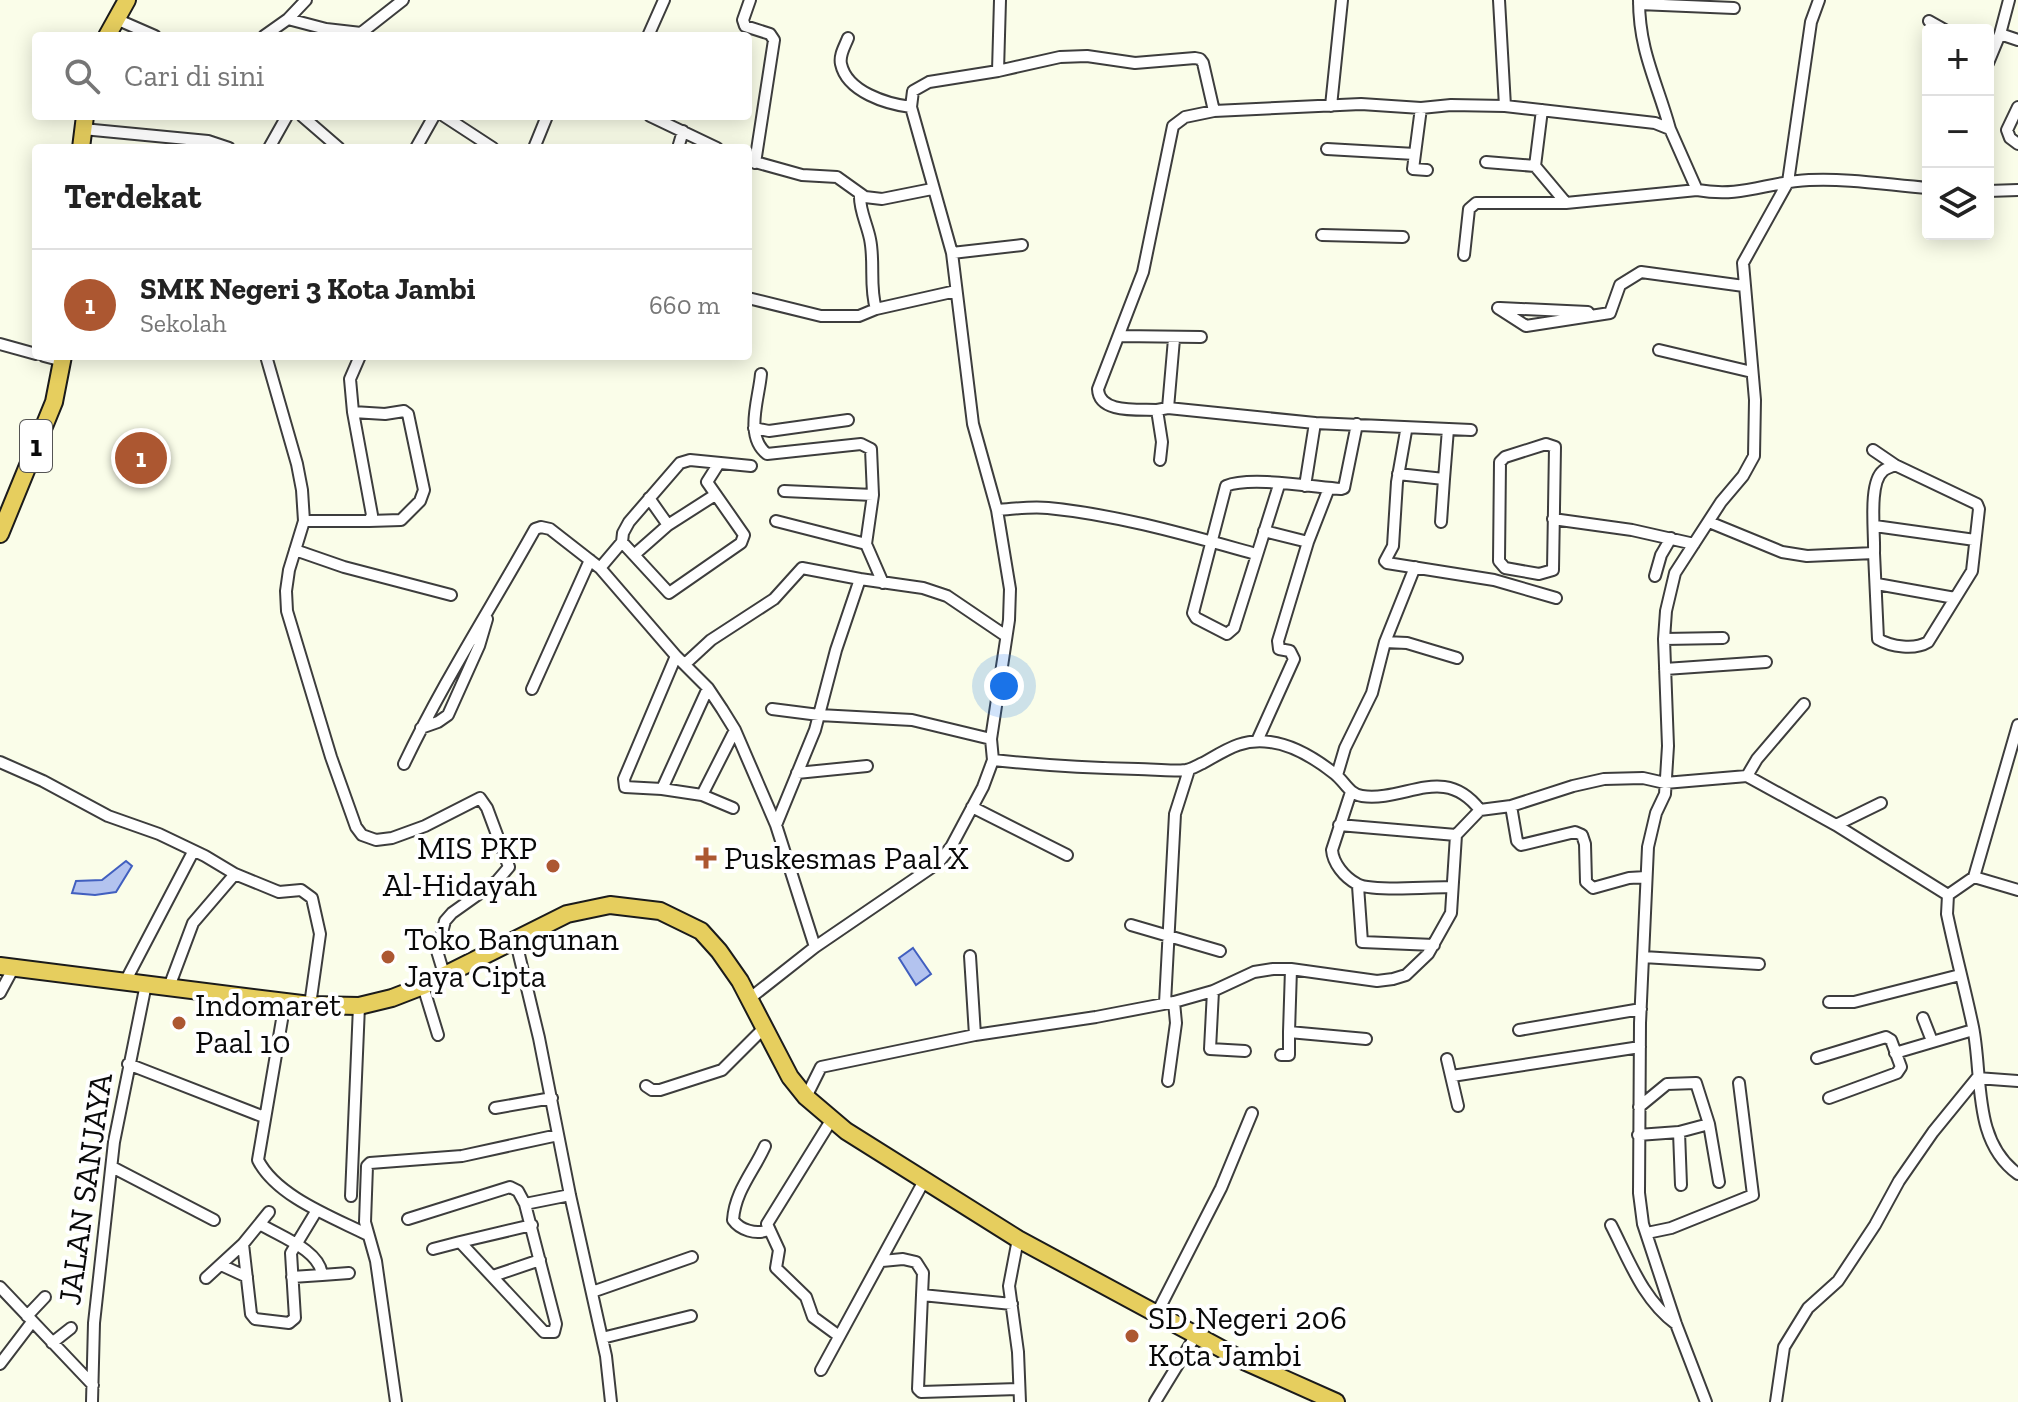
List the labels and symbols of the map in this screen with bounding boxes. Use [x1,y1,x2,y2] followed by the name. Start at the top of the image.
[20,420,52,472] road number: 1
[115,428,167,488] pin: 1
[984,666,1024,706] your location
[383,829,537,904] place label: MIS PKP Al-Hidayah
[724,839,969,877] place label: Puskesmas Paal X
[695,847,717,869] marker: Puskesmas Paal X
[544,857,562,875] marker: MIS PKP Al-Hidayah
[404,920,619,995] place label: Toko Bangunan Jaya Cipta
[379,948,397,966] marker: Toko Bangunan Jaya Cipta
[195,986,341,1061] place label: Indomaret Paal 10
[170,1014,188,1032] marker: Indomaret Paal 10
[50,1070,120,1307] street label: JALAN SANJAYA
[1148,1299,1347,1374] place label: SD Negeri 206 Kota Jambi
[1123,1327,1141,1345] marker: SD Negeri 206 Kota Jambi

